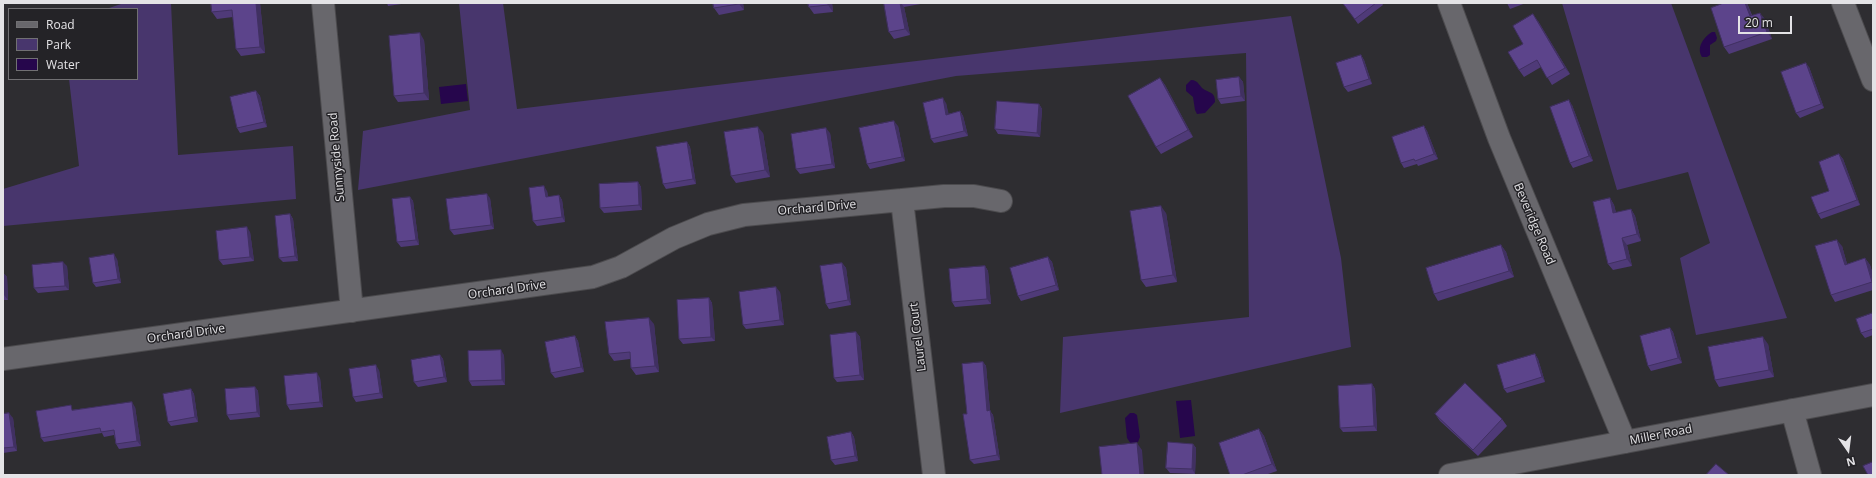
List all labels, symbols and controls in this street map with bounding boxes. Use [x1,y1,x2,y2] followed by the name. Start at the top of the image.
[8,8,138,80] legend
[1740,8,1794,34] scale bar
[1745,14,1773,31] text: 20 m
[46,16,75,33] text: Road
[46,36,71,53] text: Park
[46,56,80,73] text: Water
[326,112,348,202] street label: Sunnyside Road
[1510,181,1558,267] street label: Beveridge Road
[777,197,857,219] street label: Orchard Drive
[467,277,547,303] street label: Orchard Drive
[907,302,929,372] street label: Laurel Court
[146,321,226,347] street label: Orchard Drive
[1629,422,1693,448] street label: Miller Road
[1828,430,1868,470] north arrow
[1845,454,1857,470] text: N

